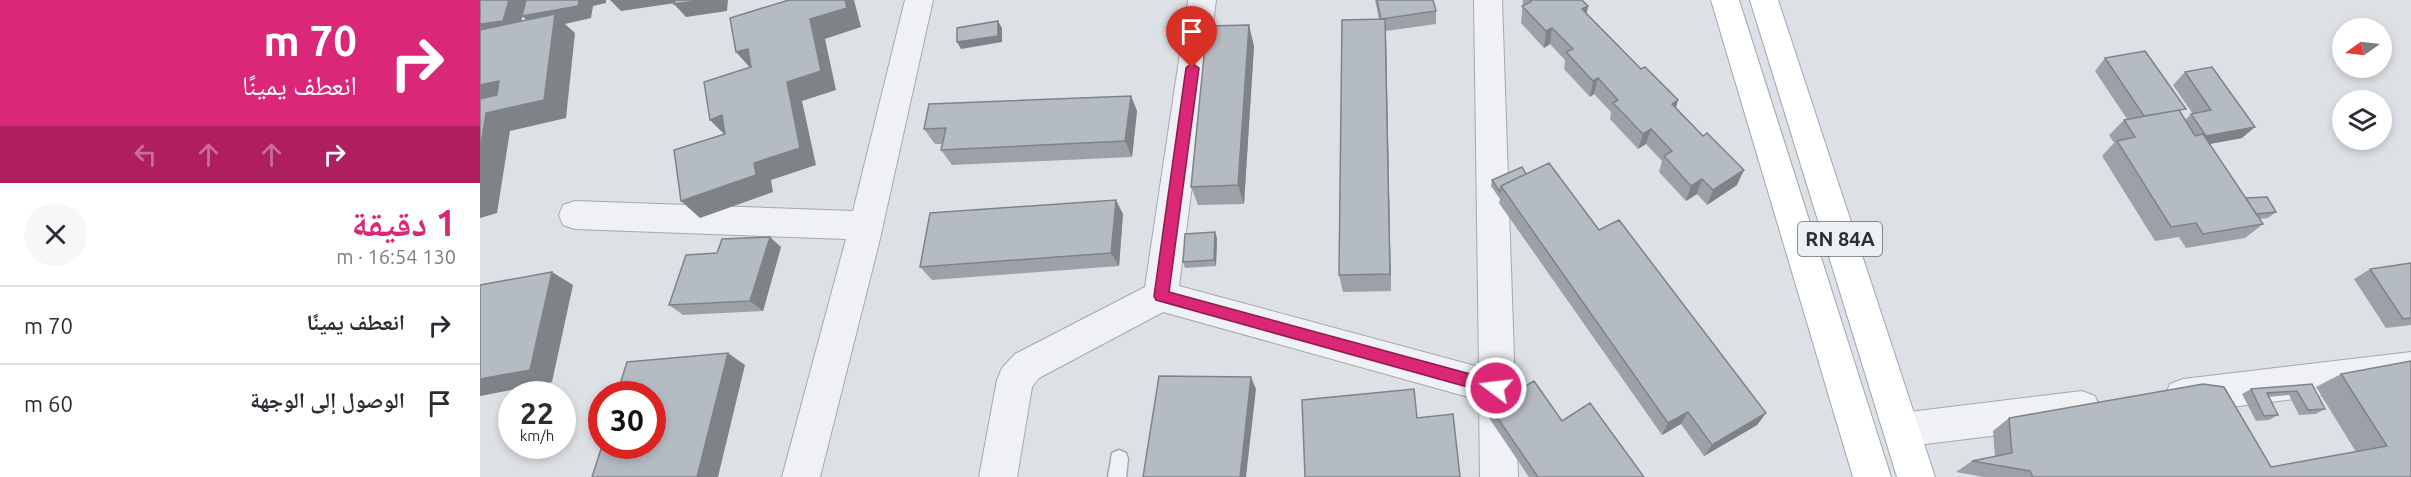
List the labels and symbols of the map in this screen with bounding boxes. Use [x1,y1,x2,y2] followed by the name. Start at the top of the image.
[1166,6,1217,68] pin
[2332,18,2392,78] north arrow
[1798,222,1882,256] road number: RN 84A
[1464,356,1528,420] position arrow
[588,381,666,459] speed limit sign: 30

